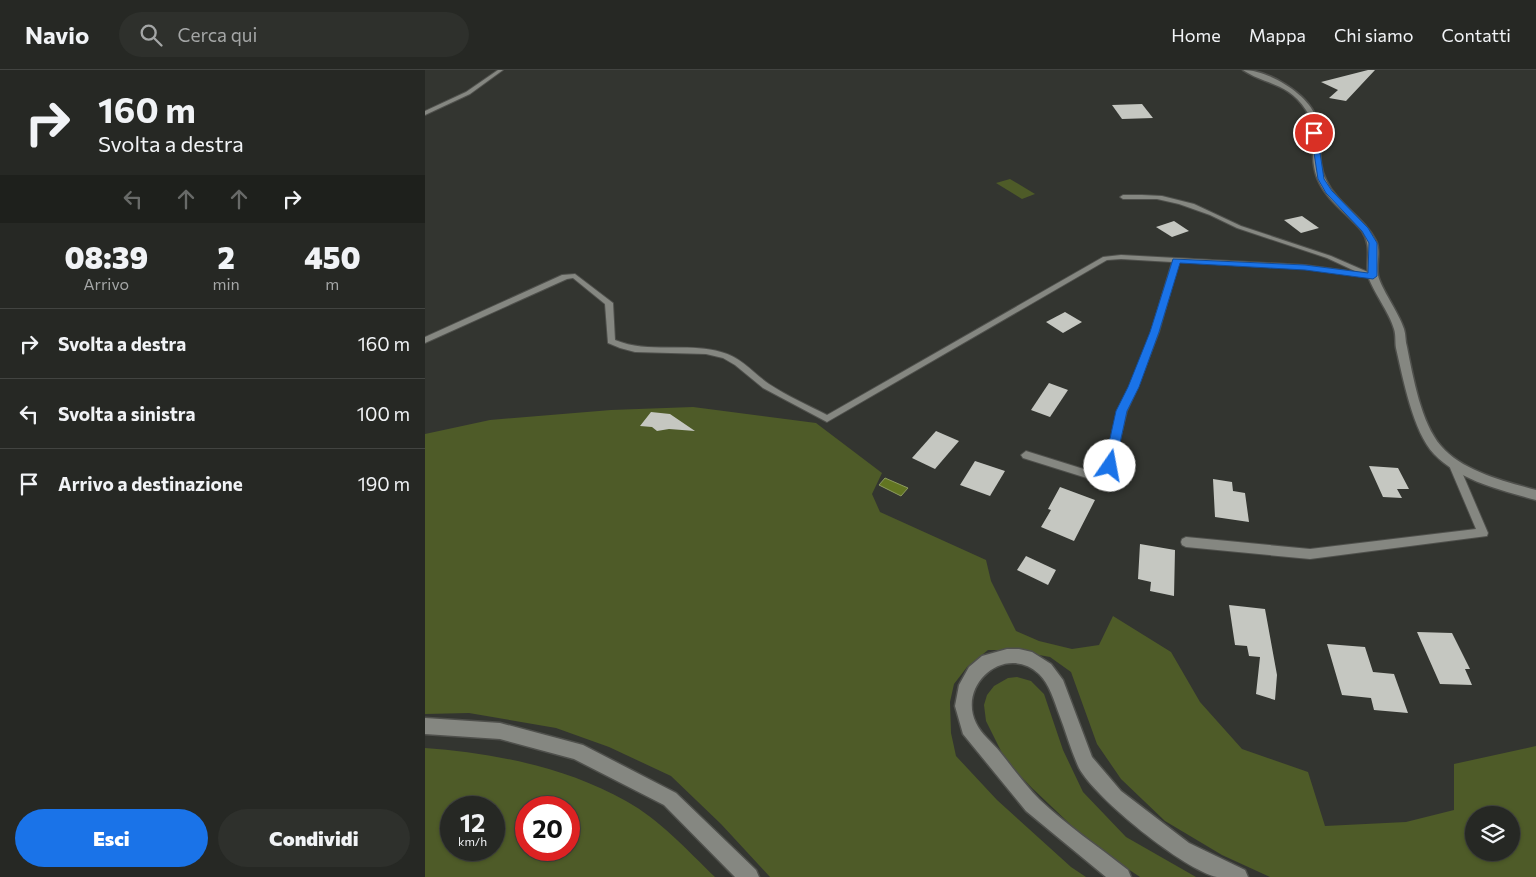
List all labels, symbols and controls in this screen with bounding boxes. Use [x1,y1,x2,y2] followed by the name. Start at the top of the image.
[119,12,469,57] search box
[25,20,89,49] text: Navio
[137,21,165,49] icon: search
[177,23,257,46] text: Cerca qui
[1171,24,1221,46] text: Home
[1249,24,1306,46] text: Mappa
[1334,24,1413,46] text: Chi siamo
[1441,24,1511,46] text: Contatti
[98,87,196,130] text: 160 m
[15,90,80,155] icon: right
[1293,112,1335,154] pin
[1300,119,1328,147] icon: arrive
[98,130,244,157] text: Svolta a destra
[119,185,147,213] icon: left
[172,185,200,213] icon: ahead
[225,185,253,213] icon: ahead
[278,185,306,213] icon: right
[64,238,148,275] text: 08:39
[217,238,235,275] text: 2
[304,238,361,275] text: 450
[84,274,129,293] text: Arrivo
[212,274,240,293] text: min
[325,274,339,293] text: m
[15,330,43,358] icon: right
[58,332,186,355] text: Svolta a destra
[358,332,410,355] text: 160 m
[15,400,43,428] icon: left
[58,402,196,425] text: Svolta a sinistra
[357,402,410,425] text: 100 m
[1083,439,1135,491] position arrow
[15,470,43,498] icon: arrive
[58,472,243,495] text: Arrivo a destinazione
[358,472,410,495] text: 190 m
[515,796,580,861] speed limit sign: 20
[1465,806,1520,861] map controls
[1465,806,1520,861] button: layers
[460,807,485,837] text: 12
[15,809,208,867] button: Esci
[218,809,410,867] button: Condividi
[458,834,487,848] text: km/h

